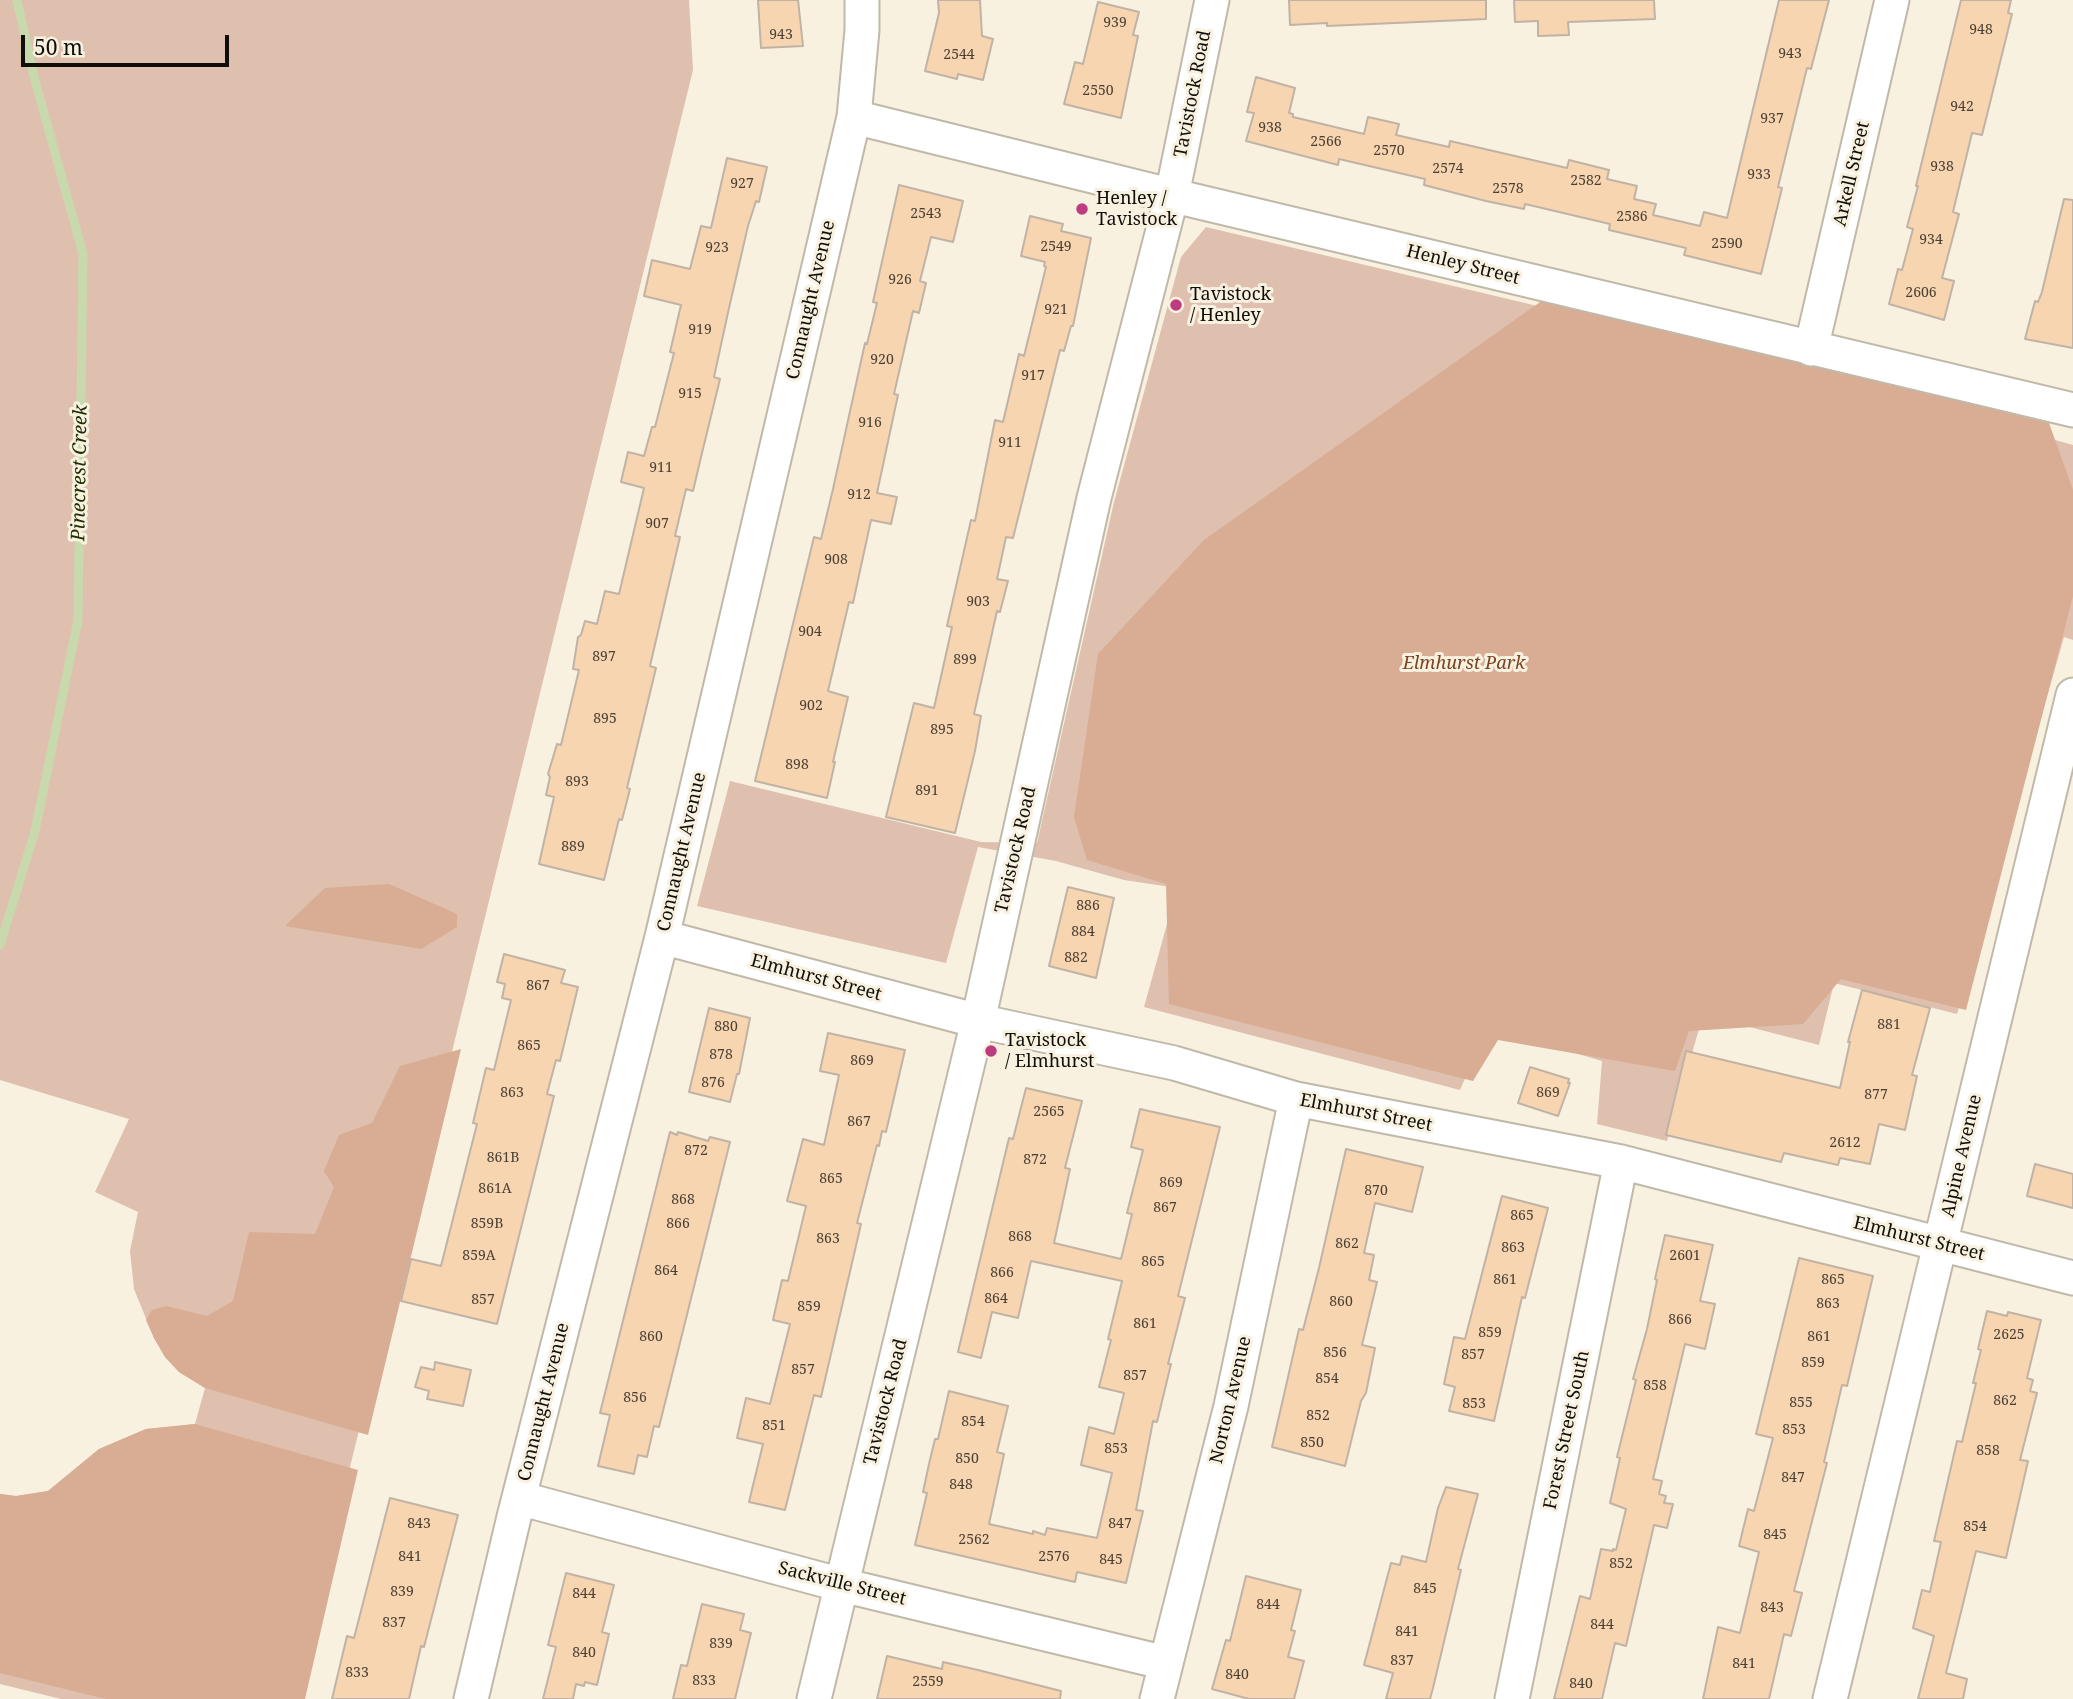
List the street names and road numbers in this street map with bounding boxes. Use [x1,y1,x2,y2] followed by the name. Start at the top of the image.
[1170,29,1216,159] street label: Tavistock Road
[1829,119,1875,229] street label: Arkell Street
[782,218,840,382] street label: Connaught Avenue
[1404,241,1522,289] street label: Henley Street
[653,770,711,934] street label: Connaught Avenue
[991,785,1041,915] street label: Tavistock Road
[748,950,884,1006] street label: Elmhurst Street
[1298,1090,1434,1136] street label: Elmhurst Street
[1937,1093,1987,1219] street label: Alpine Avenue
[1851,1212,1987,1266] street label: Elmhurst Street
[514,1320,574,1484] street label: Connaught Avenue
[1206,1334,1256,1466] street label: Norton Avenue
[860,1337,912,1467] street label: Tavistock Road
[1540,1349,1594,1511] street label: Forest Street South
[776,1558,908,1610] street label: Sackville Street

